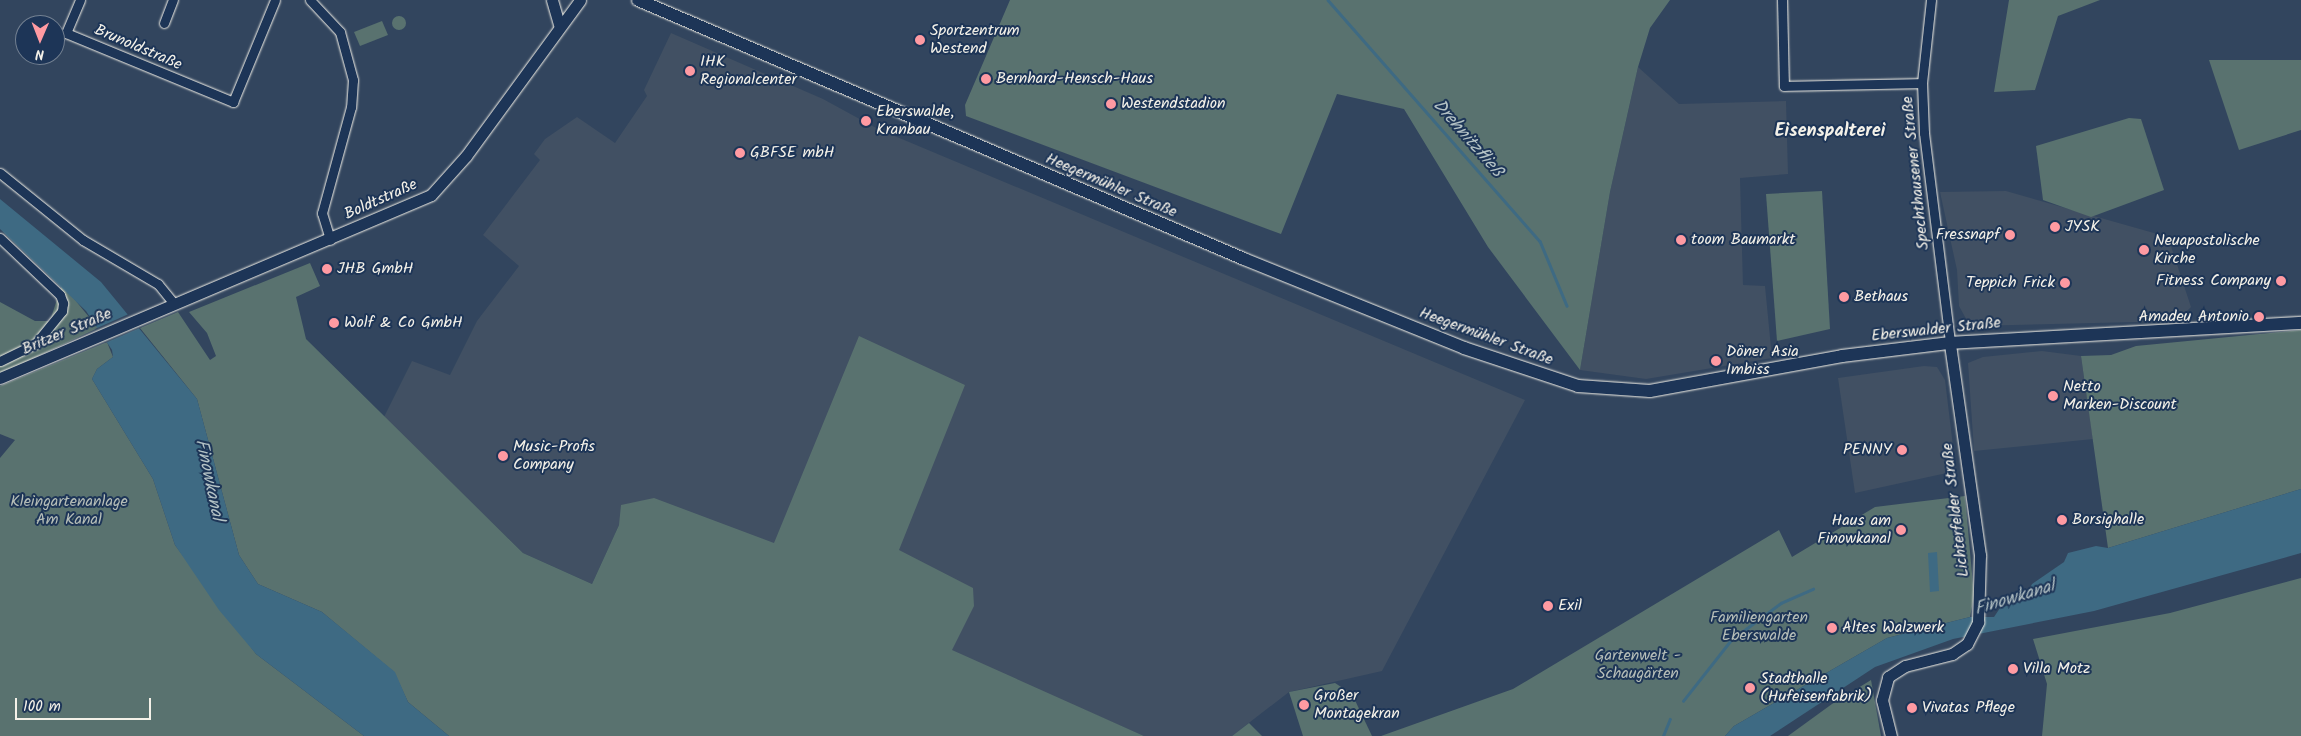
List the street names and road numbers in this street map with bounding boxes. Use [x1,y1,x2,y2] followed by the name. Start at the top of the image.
[91,21,185,75] street label: Brunoldstraße
[1898,95,1934,251] street label: Spechthausener Straße
[1042,150,1180,222] street label: Heegermühler Straße
[342,175,420,225] street label: Boldtstraße
[1416,304,1556,370] street label: Heegermühler Straße
[19,305,115,359] street label: Britzer Straße
[1870,314,2002,346] street label: Eberswalder Straße
[1938,442,1974,578] street label: Lichterfelder Straße

